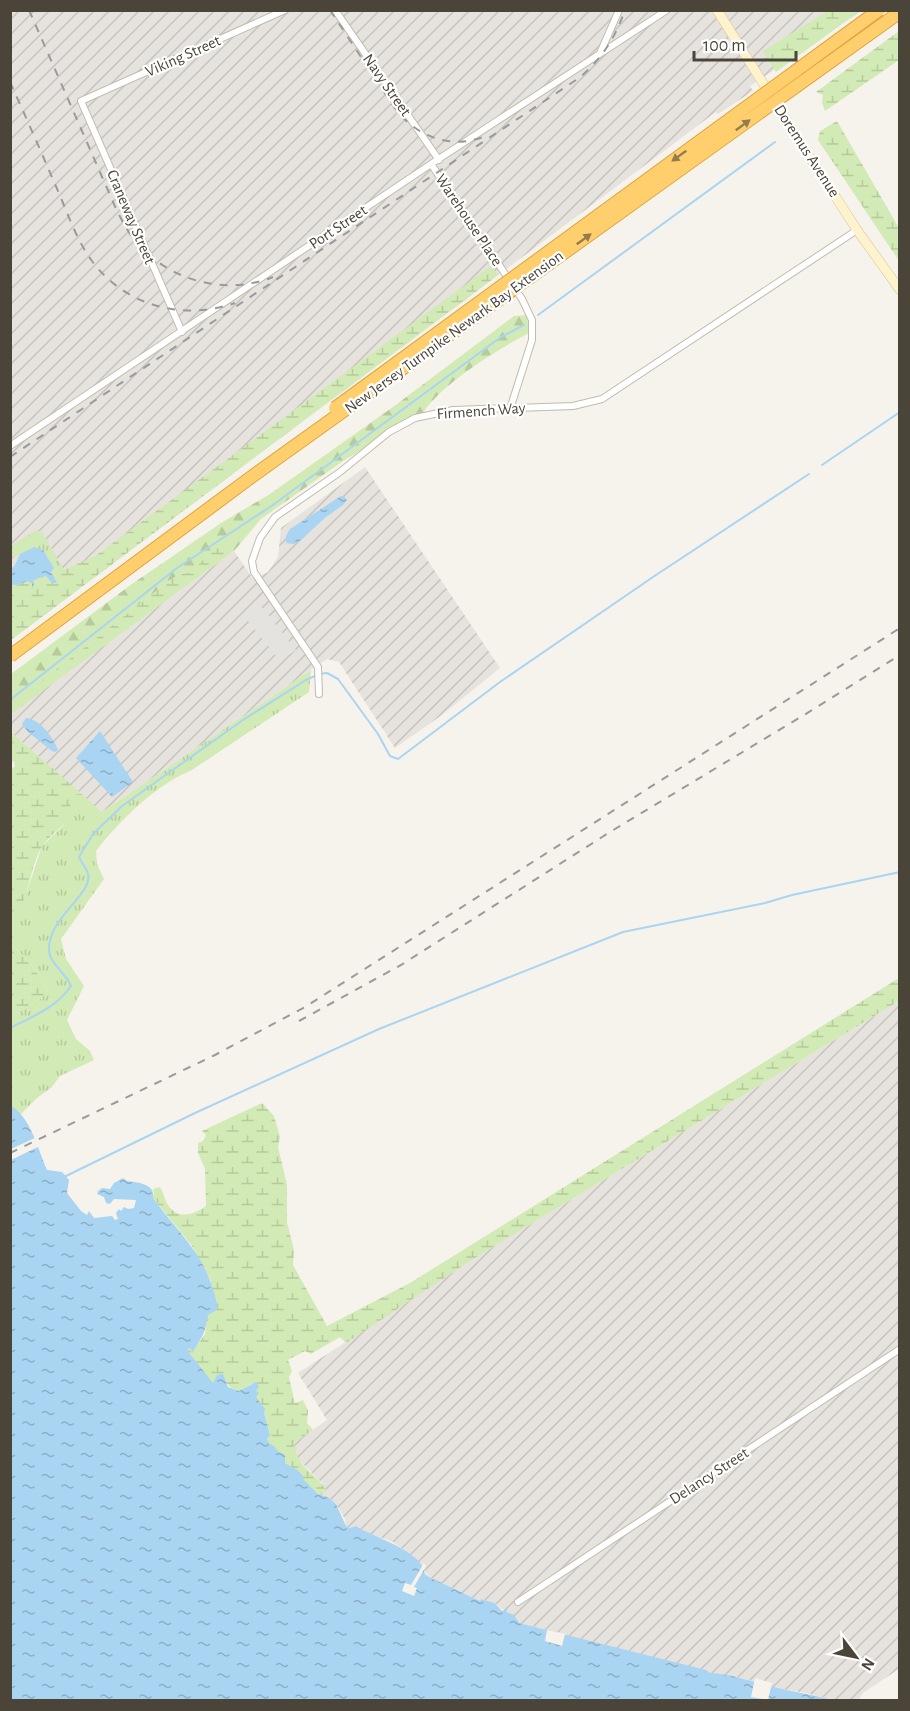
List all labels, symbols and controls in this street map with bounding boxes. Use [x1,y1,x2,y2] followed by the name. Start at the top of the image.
[694,24,796,62] scale bar
[143,32,223,80] street label: Viking Street
[703,37,746,55] text: 100 m
[359,51,414,120] street label: Navy Street
[771,102,843,200] street label: Doremus Avenue
[734,119,750,131] one-way arrow
[672,150,688,162] one-way arrow
[103,168,158,267] street label: Craneway Street
[433,171,505,269] street label: Warehouse Place
[306,202,370,252] street label: Port Street
[576,233,592,245] one-way arrow
[342,247,567,417] street label: New Jersey Turnpike Newark Bay Extension
[436,400,526,423] street label: Firmench Way
[667,1445,752,1508] street label: Delancy Street
[826,1627,886,1687] north arrow
[858,1655,878,1673] text: N

